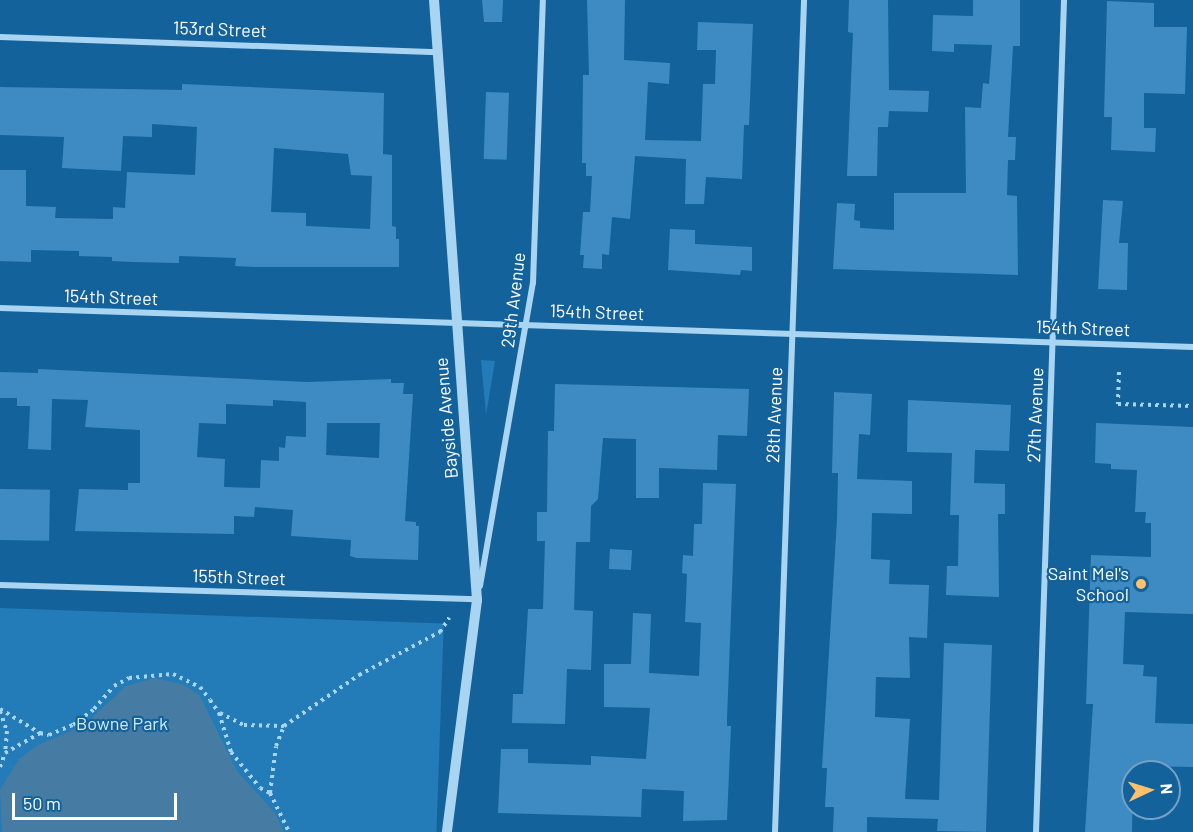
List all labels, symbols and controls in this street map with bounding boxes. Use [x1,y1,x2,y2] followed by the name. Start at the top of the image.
[173,17,267,41] street label: 153rd Street
[496,251,530,349] street label: 29th Avenue
[63,285,159,309] street label: 154th Street
[549,300,645,324] street label: 154th Street
[1035,316,1131,340] street label: 154th Street
[430,357,462,479] street label: Bayside Avenue
[762,367,786,463] street label: 28th Avenue
[1023,367,1047,463] street label: 27th Avenue
[1048,563,1129,606] place label: Saint Mel's School
[192,565,286,589] street label: 155th Street
[1134,577,1148,591] marker: Saint Mel's School
[76,712,168,734] park label: Bowne Park
[1121,760,1181,820] north arrow
[15,781,180,819] scale bar
[1158,783,1177,795] text: N
[23,792,61,814] text: 50 m

